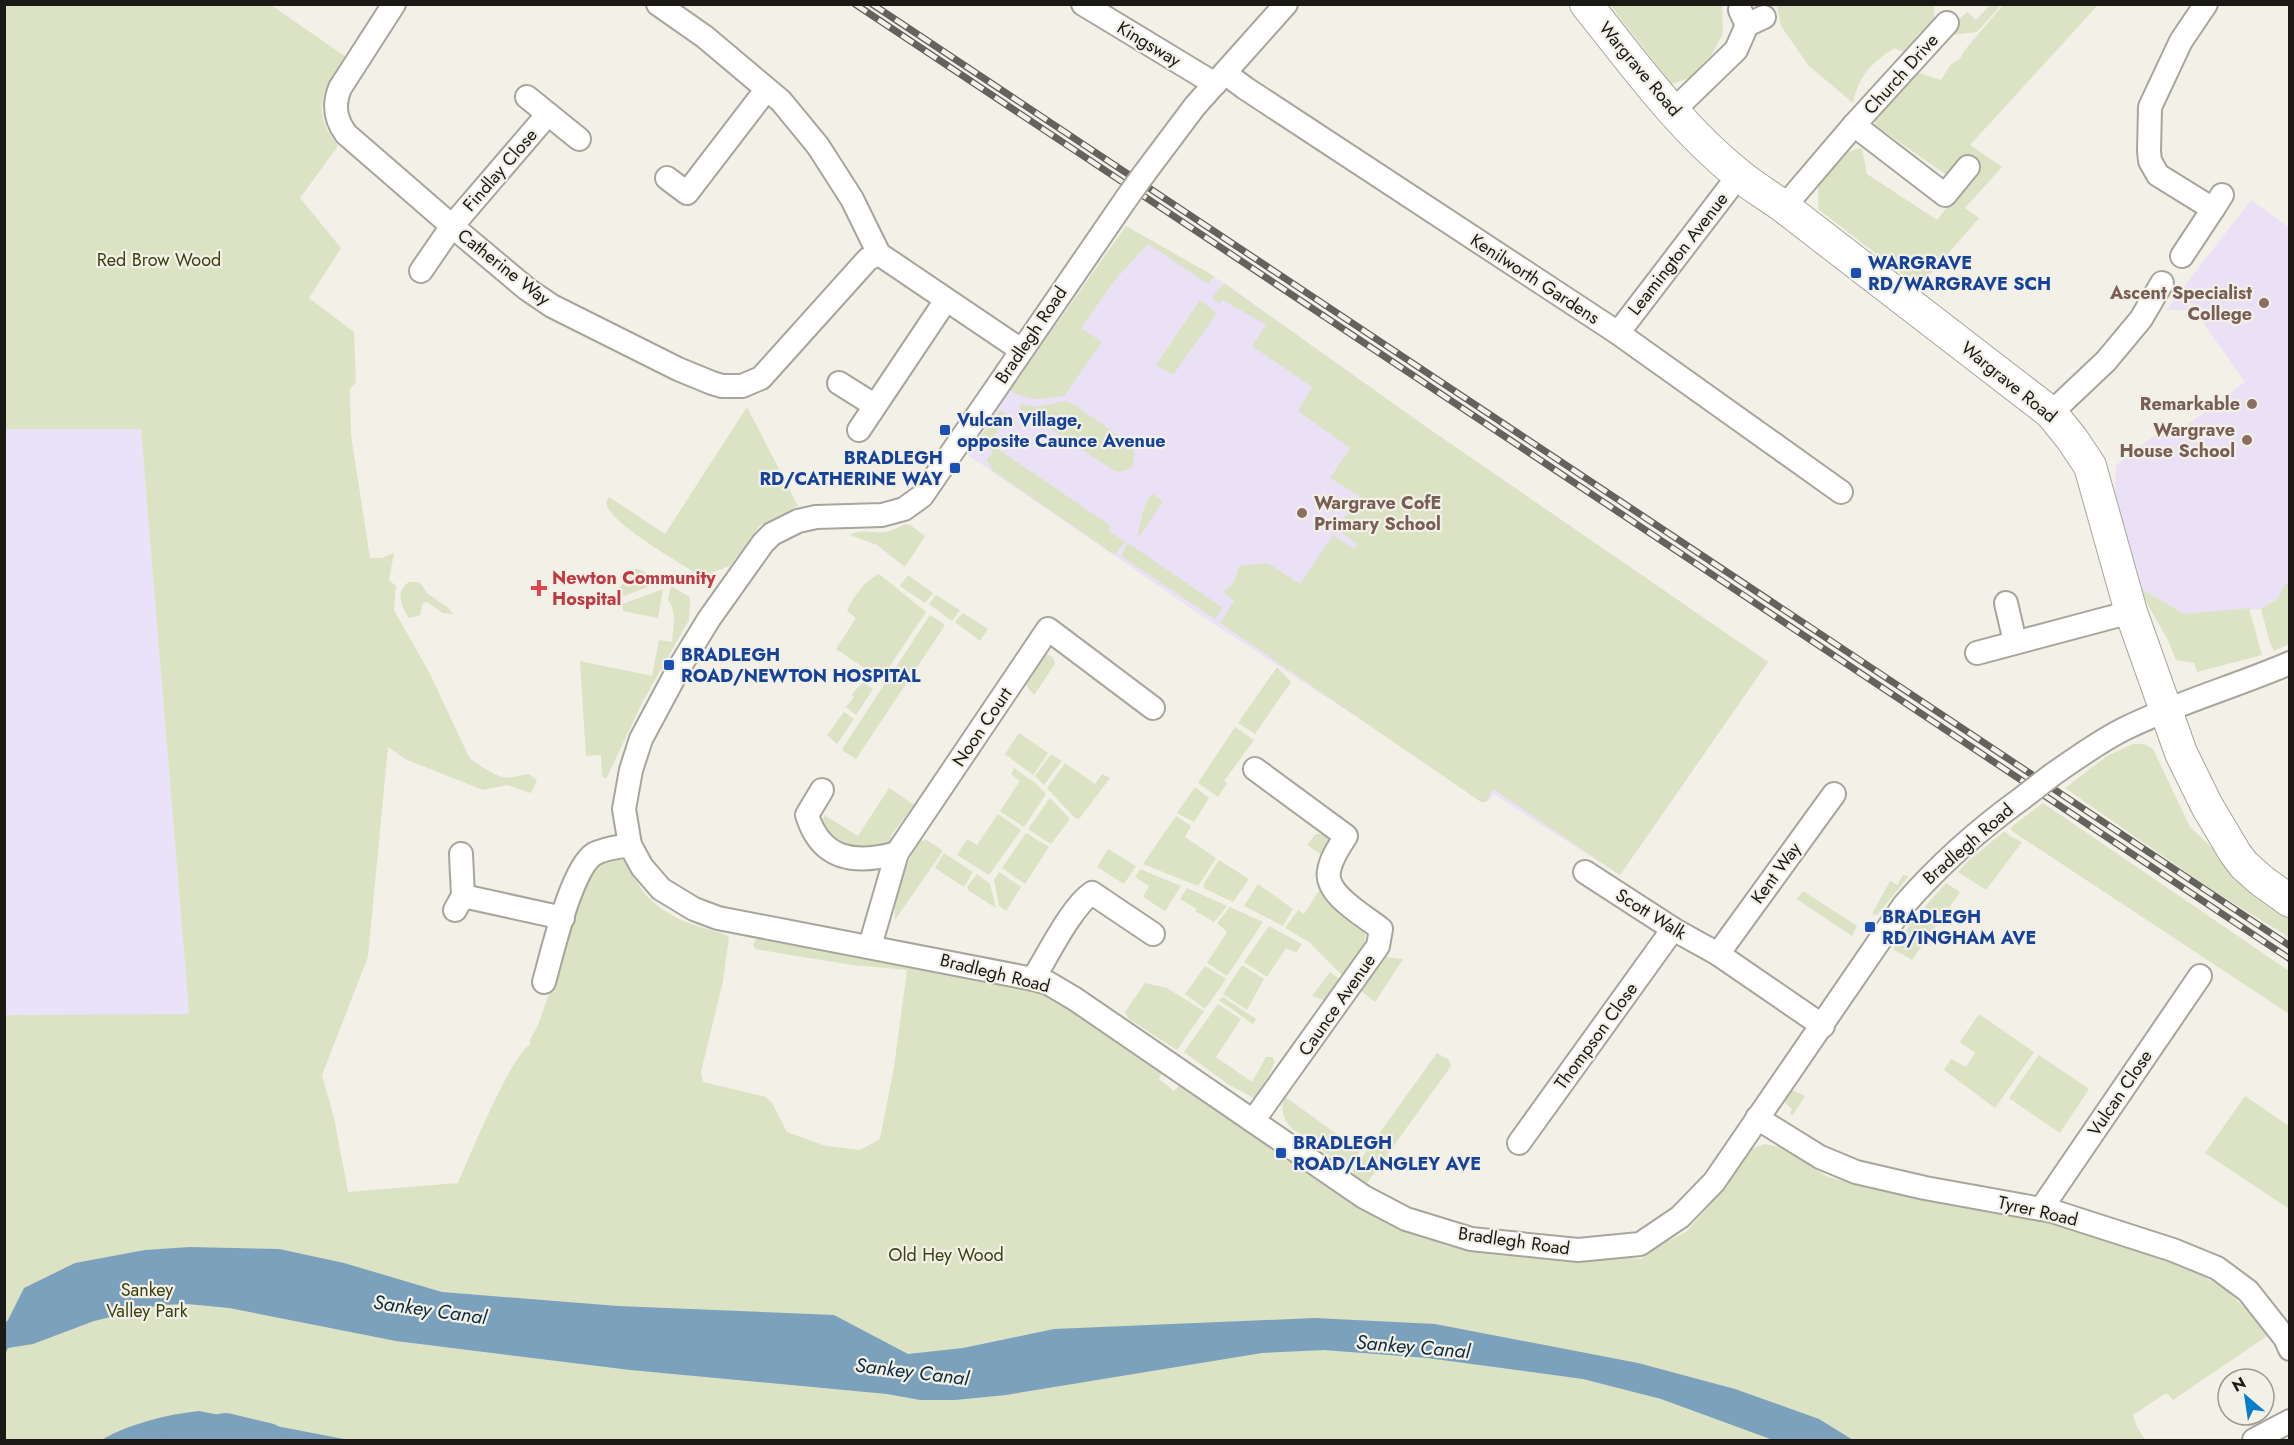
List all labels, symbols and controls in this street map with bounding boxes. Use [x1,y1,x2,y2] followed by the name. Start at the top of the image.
[1112,15,1186,73] street label: Kingsway
[1593,16,1687,122] street label: Wargrave Road
[1858,28,1944,120] street label: Church Drive
[457,123,543,217] street label: Findlay Close
[1622,187,1734,321] street label: Leamington Avenue
[452,222,556,312] street label: Catherine Way
[1465,227,1605,331] street label: Kenilworth Gardens
[97,247,221,273] park label: Red Brow Wood
[1868,250,2051,297] place label: WARGRAVE RD/WARGRAVE SCH
[1849,266,1863,280] marker: WARGRAVE RD/WARGRAVE SCH
[2109,280,2252,327] place label: Ascent Specialist College
[989,281,1073,389] street label: Bradlegh Road
[2257,296,2271,310] marker: Ascent Specialist College
[1955,335,2063,429] street label: Wargrave Road
[2140,391,2240,417] place label: Remarkable
[2245,397,2259,411] marker: Remarkable
[956,407,1166,454] place label: Vulcan Village, opposite Caunce Avenue
[2119,417,2235,464] place label: Wargrave House School
[938,423,952,437] marker: Vulcan Village, opposite Caunce Avenue
[2240,433,2254,447] marker: Wargrave House School
[759,445,943,492] place label: BRADLEGH RD/CATHERINE WAY
[948,461,962,475] marker: BRADLEGH RD/CATHERINE WAY
[1314,490,1441,537] place label: Wargrave CofE Primary School
[1295,506,1309,520] marker: Wargrave CofE Primary School
[552,565,716,612] place label: Newton Community Hospital
[530,579,548,597] marker: Newton Community Hospital
[681,642,921,689] place label: BRADLEGH ROAD/NEWTON HOSPITAL
[662,658,676,672] marker: BRADLEGH ROAD/NEWTON HOSPITAL
[946,682,1018,772] street label: Noon Court
[1917,797,2019,891] street label: Bradlegh Road
[1745,837,1807,909] street label: Kent Way
[1611,882,1691,946] street label: Scott Walk
[1882,904,2036,951] place label: BRADLEGH RD/INGHAM AVE
[1863,920,1877,934] marker: BRADLEGH RD/INGHAM AVE
[937,947,1053,999] street label: Bradlegh Road
[1292,949,1382,1061] street label: Caunce Avenue
[1548,977,1644,1095] street label: Thompson Close
[2081,1045,2159,1141] street label: Vulcan Close
[1293,1130,1481,1177] place label: BRADLEGH ROAD/LANGLEY AVE
[1274,1146,1288,1160] marker: BRADLEGH ROAD/LANGLEY AVE
[1995,1189,2081,1233] street label: Tyrer Road
[1456,1220,1572,1262] street label: Bradlegh Road
[888,1242,1004,1268] park label: Old Hey Wood
[106,1277,188,1324] park label: Sankey Valley Park
[371,1288,490,1333] water label: Sankey Canal
[1355,1328,1473,1367] water label: Sankey Canal
[853,1351,972,1394] water label: Sankey Canal
[2216,1367,2276,1427] north arrow
[2228,1371,2250,1397] text: N

